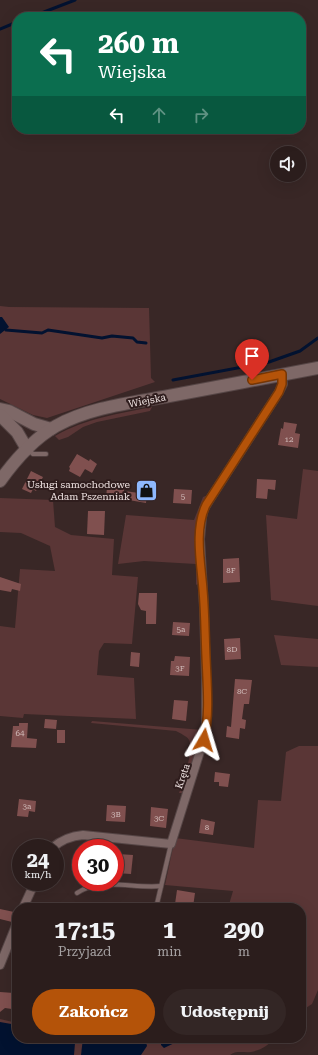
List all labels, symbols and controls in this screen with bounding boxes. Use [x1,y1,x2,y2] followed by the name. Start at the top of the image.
[98,27,179,60] text: 260 m
[32,28,84,80] icon: left
[98,61,166,82] text: Wiejska
[106,104,128,126] icon: left
[148,104,170,126] icon: ahead
[190,104,212,126] icon: right
[270,146,306,182] map controls
[270,146,306,182] button: sound
[235,339,269,380] pin
[241,345,263,367] icon: arrive
[127,391,167,410] street label: Wiejska
[285,435,294,444] house number: 12
[133,477,159,503] shop icon: Usługi samochodowe Adam Pszenniak
[27,479,131,502] place label: Usługi samochodowe Adam Pszenniak
[181,492,186,501] house number: 5
[226,566,236,575] house number: 8F
[177,625,186,634] house number: 5a
[227,645,237,654] house number: 8D
[175,664,185,673] house number: 3F
[237,687,247,696] house number: 8C
[183,719,225,761] position arrow
[16,729,25,738] house number: 64
[173,762,192,790] street label: Kręta
[23,802,32,811] house number: 3a
[111,810,121,819] house number: 3B
[154,814,164,823] house number: 3C
[205,823,210,832] house number: 8
[72,839,124,891] speed limit sign: 30
[27,848,49,872] text: 24
[25,869,51,880] text: km/h
[54,916,115,944] text: 17:15
[163,916,176,944] text: 1
[224,916,264,944] text: 290
[58,944,111,959] text: Przyjazd
[157,944,182,959] text: min
[238,944,250,959] text: m
[32,989,155,1035] button: Zakończ
[163,989,286,1035] button: Udostępnij

